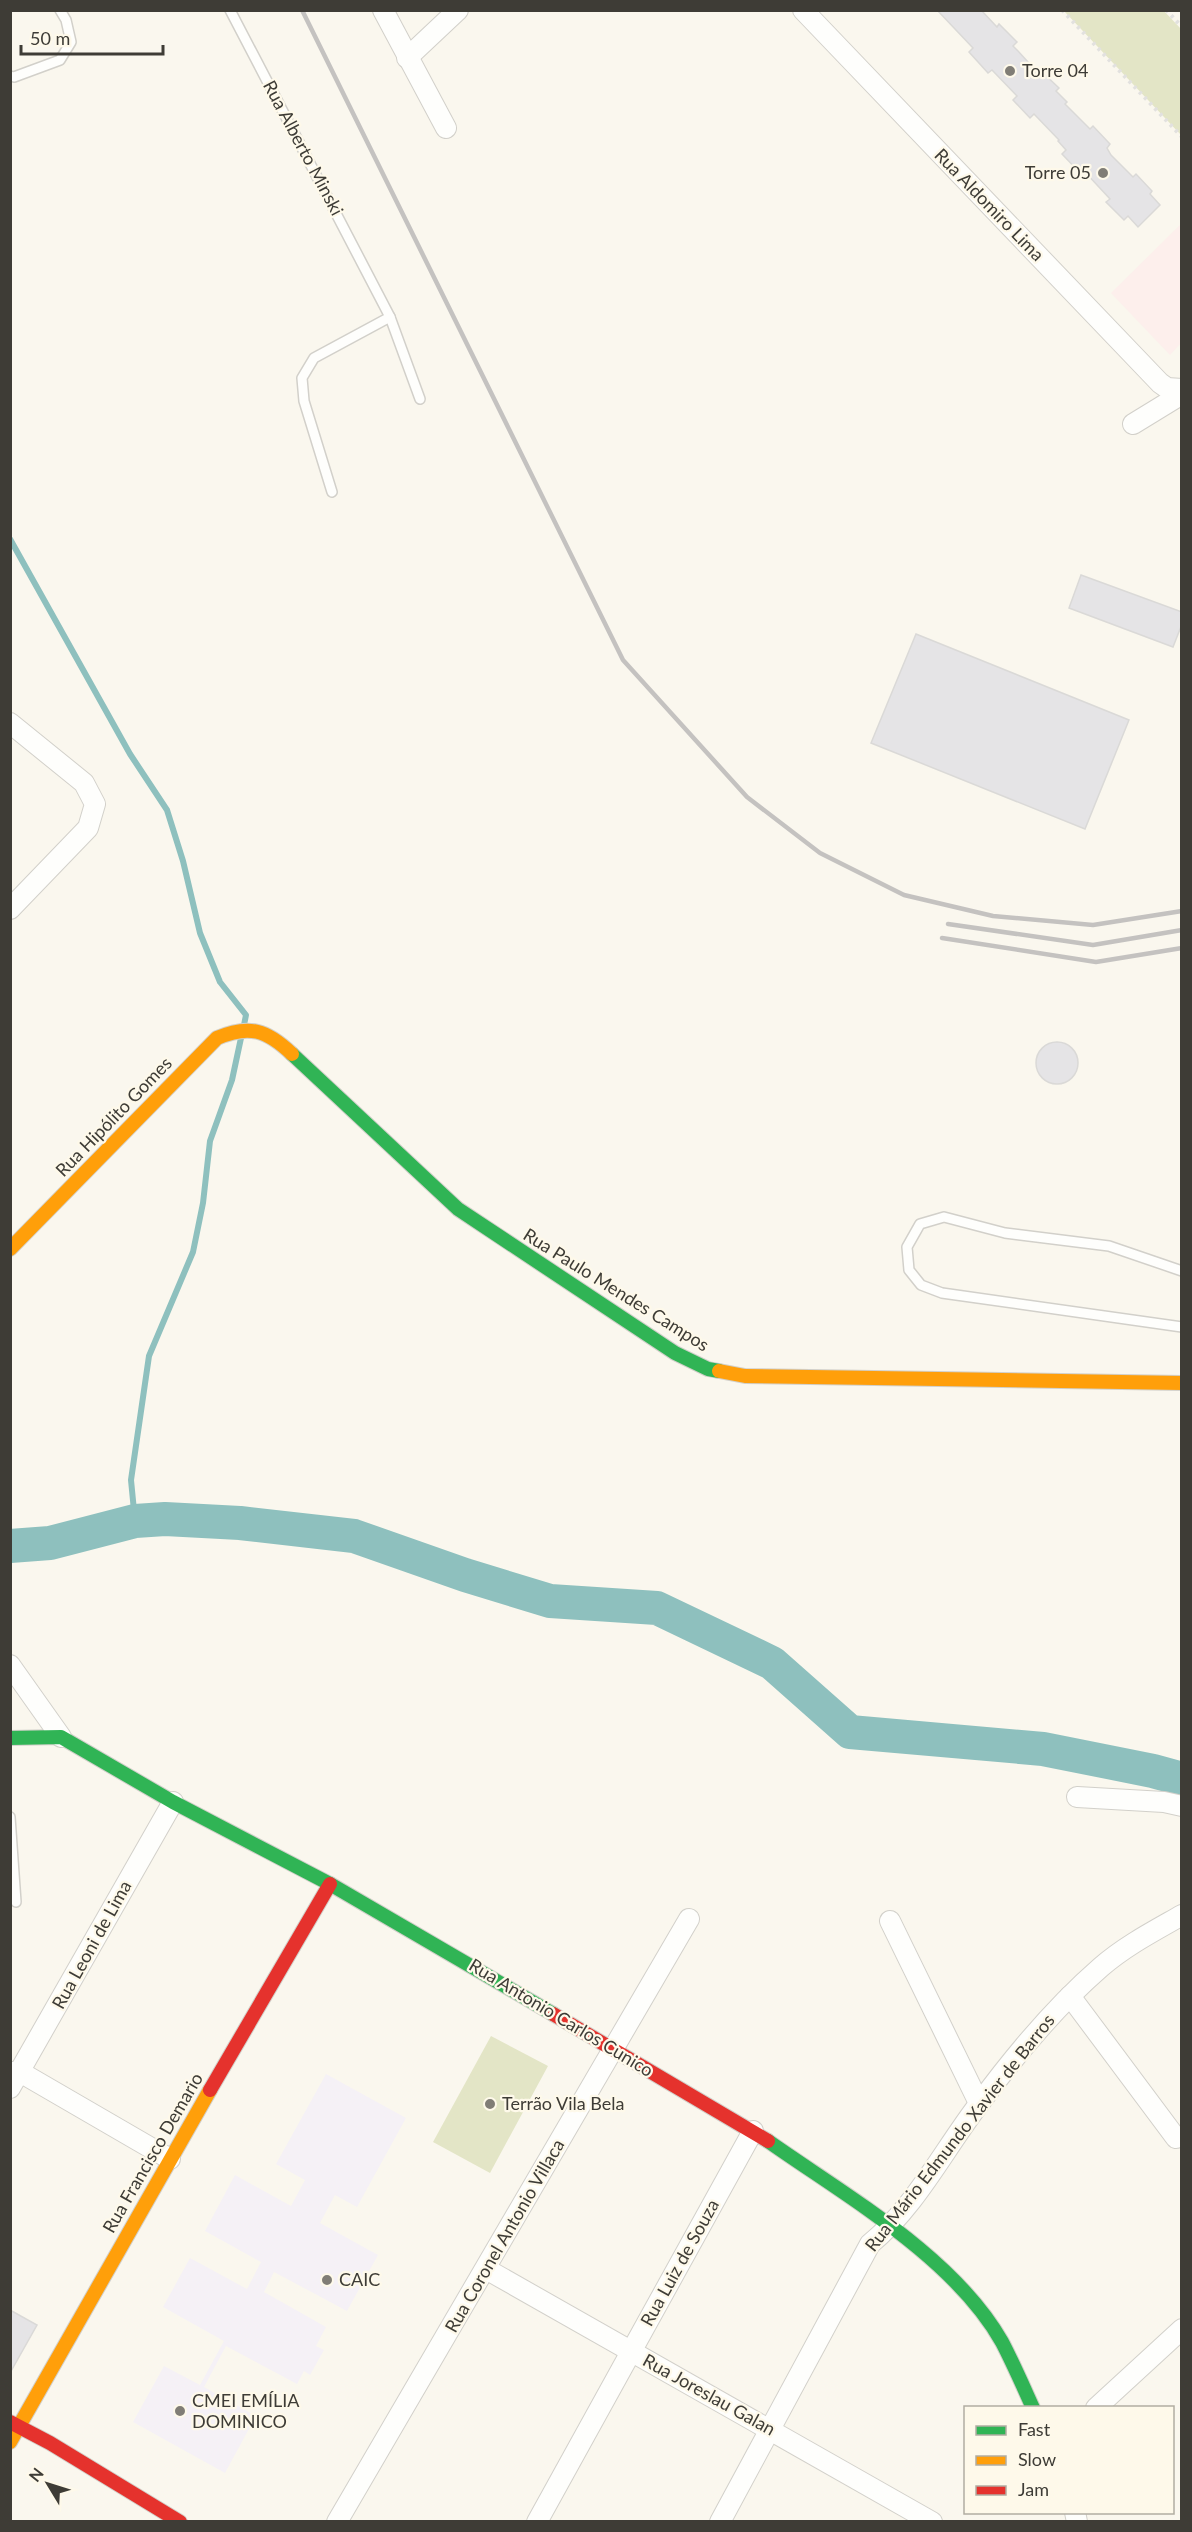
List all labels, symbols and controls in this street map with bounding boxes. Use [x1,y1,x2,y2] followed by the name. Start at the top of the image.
[21,18,164,56] scale bar
[30,27,70,49] text: 50 m
[1022,59,1088,81] place label: Torre 04
[1003,64,1017,78] marker: Torre 04
[259,76,349,219] street label: Rua Alberto Minski
[930,143,1049,265] street label: Rua Aldomiro Lima
[1025,161,1091,183] place label: Torre 05
[1096,166,1110,180] marker: Torre 05
[51,1052,176,1181] street label: Rua Hipólito Gomes
[520,1223,714,1356] street label: Rua Paulo Mendes Campos
[47,1877,135,2013] street label: Rua Leoni de Lima
[465,1953,658,2081] street label: Rua Antonio Carlos Cunico
[860,2009,1059,2255] street label: Rua Mário Edmundo Xavier de Barros
[97,2069,207,2236] street label: Rua Francisco Demario
[502,2092,625,2114] place label: Terrão Vila Bela
[483,2097,497,2111] marker: Terrão Vila Bela
[440,2135,569,2336] street label: Rua Coronel Antonio Villaca
[635,2195,723,2330] street label: Rua Luiz de Souza
[339,2268,380,2290] place label: CAIC
[320,2273,334,2287] marker: CAIC
[639,2349,780,2440] street label: Rua Joreslau Galan
[192,2389,300,2432] place label: CMEI EMÍLIA DOMINICO
[173,2404,187,2418] marker: CMEI EMÍLIA DOMINICO
[964,2406,1174,2514] legend
[1018,2418,1051,2440] text: Fast
[1018,2448,1056,2470] text: Slow
[18,2454,78,2514] north arrow
[25,2464,47,2485] text: N
[1018,2478,1049,2500] text: Jam

